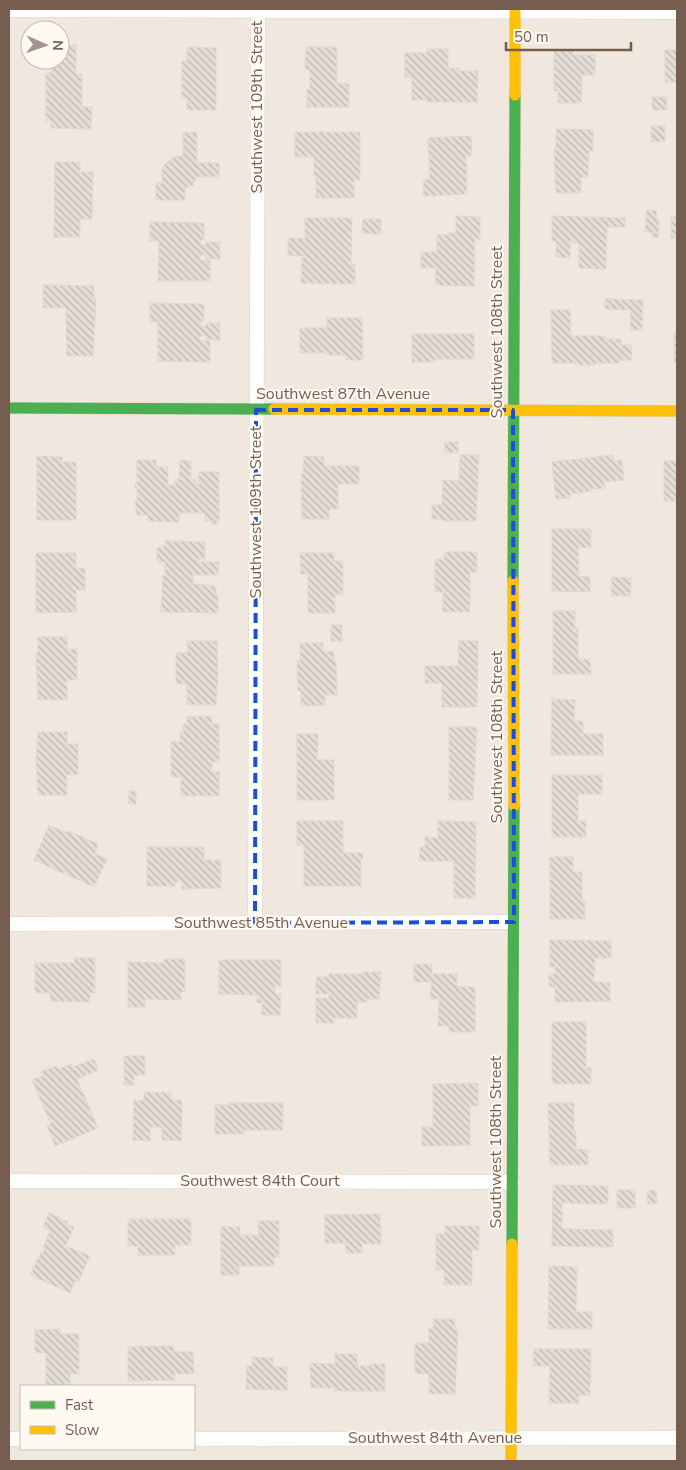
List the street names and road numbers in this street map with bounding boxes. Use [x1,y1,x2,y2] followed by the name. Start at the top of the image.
[246,20,268,193] street label: Southwest 109th Street
[486,245,508,418] street label: Southwest 108th Street
[256,383,430,405] street label: Southwest 87th Avenue
[245,425,267,598] street label: Southwest 109th Street
[486,650,508,823] street label: Southwest 108th Street
[174,912,348,934] street label: Southwest 85th Avenue
[485,1055,507,1228] street label: Southwest 108th Street
[180,1170,340,1192] street label: Southwest 84th Court
[348,1427,522,1449] street label: Southwest 84th Avenue

